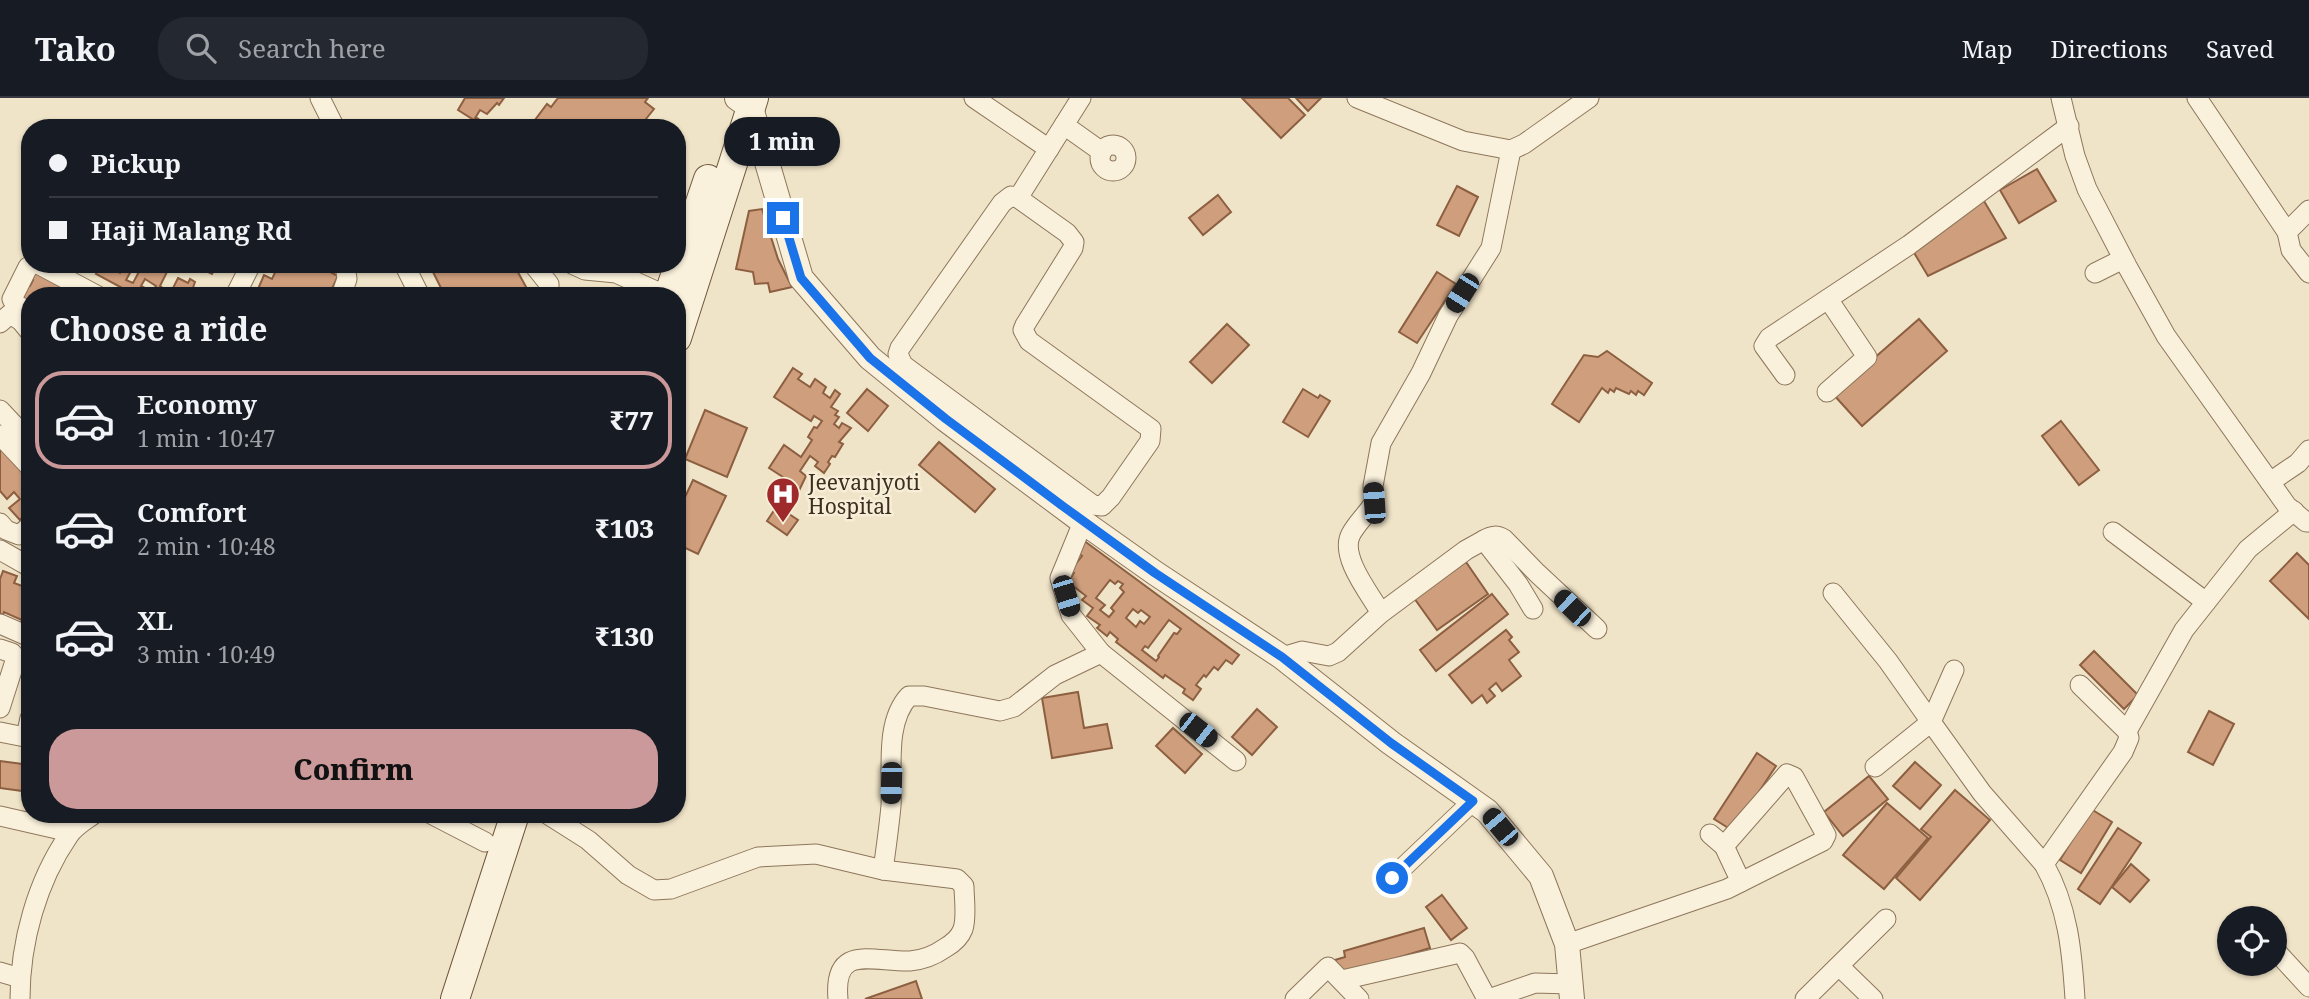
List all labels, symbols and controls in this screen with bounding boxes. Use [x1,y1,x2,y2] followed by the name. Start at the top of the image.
[158,17,648,80] search box
[35,26,116,71] text: Tako
[182,29,220,67] icon: search
[238,30,386,66] text: Search here
[1962,32,2013,65] text: Map
[2051,32,2168,65] text: Directions
[2206,32,2274,65] text: Saved
[725,116,841,166] callout: 1 min
[749,125,815,157] text: 1 min
[91,145,181,181] text: Pickup
[767,202,799,234] route end
[91,212,292,248] text: Haji Malang Rd
[1442,270,1483,316] car
[49,307,268,350] text: Choose a ride
[137,386,257,422] text: Economy
[53,389,116,452] icon: car
[610,402,654,438] text: ₹77
[137,422,275,454] text: 1 min · 10:47
[807,468,920,520] place label: Jeevanjyoti Hospital
[764,475,802,524] hospital icon: Jeevanjyoti Hospital
[1363,481,1386,525] car
[137,494,247,530] text: Comfort
[53,497,116,560] icon: car
[595,510,654,546] text: ₹103
[137,530,275,562] text: 2 min · 10:48
[1050,573,1083,619] car
[1550,586,1595,630] car
[137,602,173,638] text: XL
[53,605,116,668] icon: car
[595,618,654,654] text: ₹130
[137,638,275,670] text: 3 min · 10:49
[1175,709,1222,751] car
[49,729,658,809] button: Confirm
[880,762,903,804] car
[1479,804,1522,850] car
[1376,862,1408,894] route start
[2217,906,2287,976] map controls
[2217,906,2287,976] button: locate

